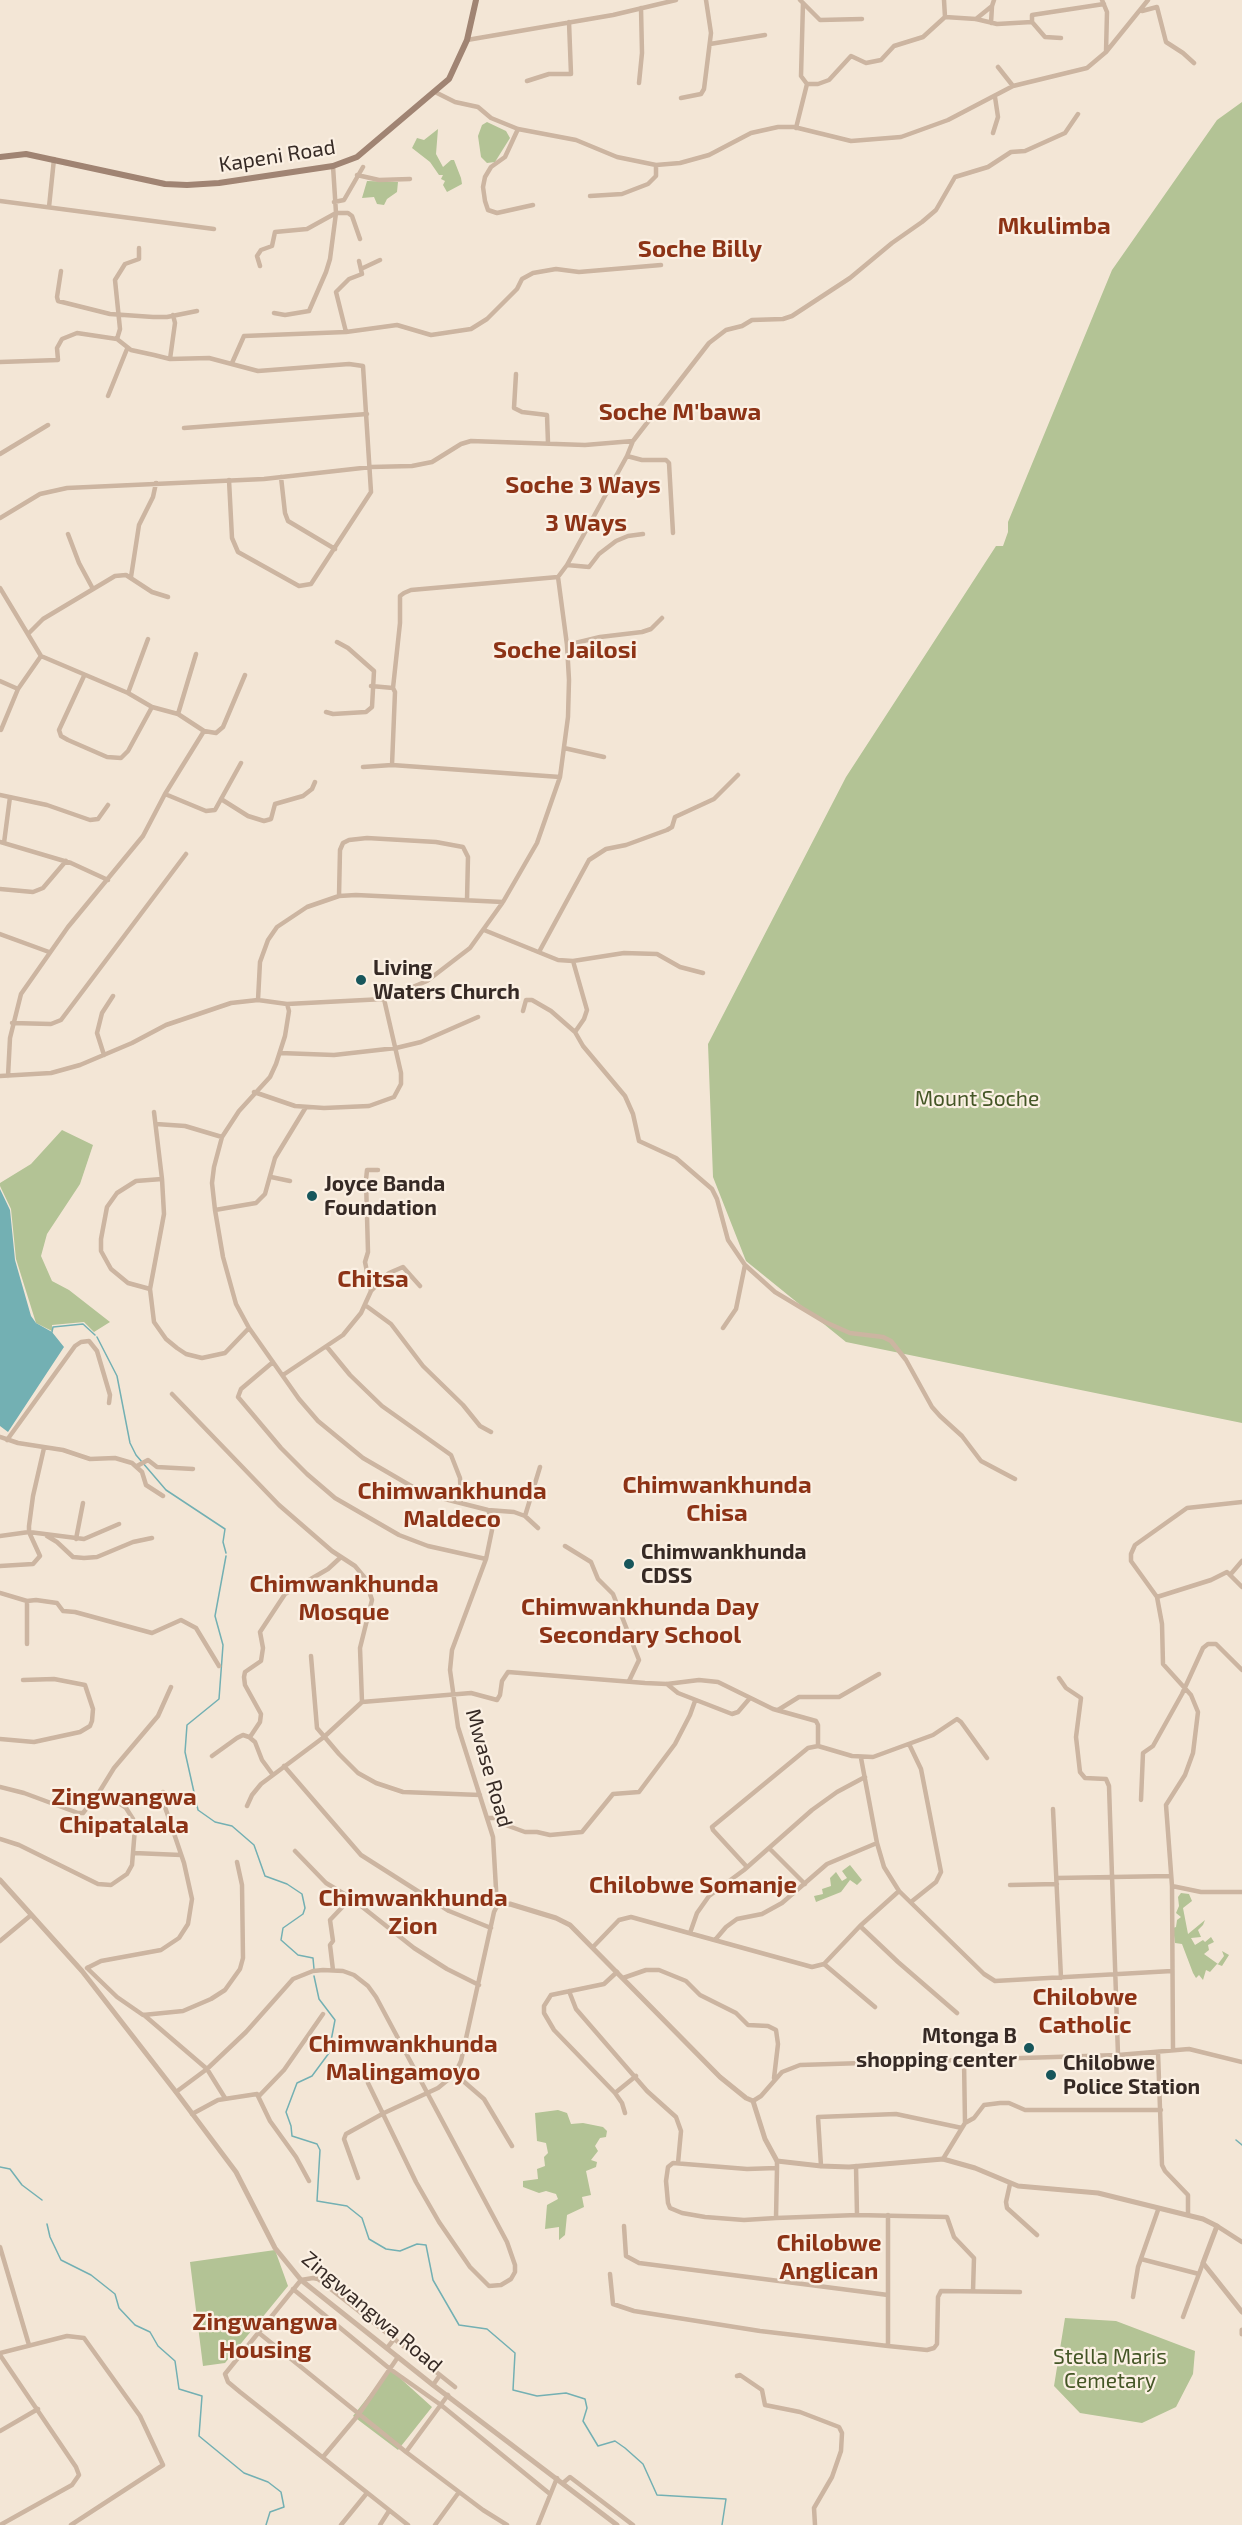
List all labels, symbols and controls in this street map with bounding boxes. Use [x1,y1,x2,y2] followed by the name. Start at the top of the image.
[217,134,337,178] street label: Kapeni Road
[997,212,1111,240] district label: Mkulimba
[638,235,762,263] district label: Soche Billy
[599,398,761,426] district label: Soche M'bawa
[505,471,661,499] district label: Soche 3 Ways
[545,509,627,537] district label: 3 Ways
[493,636,637,664] district label: Soche Jailosi
[373,955,520,1005] place label: Living Waters Church
[354,973,368,987] marker: Living Waters Church
[915,1086,1039,1112] park label: Mount Soche
[324,1171,445,1221] place label: Joyce Banda Foundation
[305,1189,319,1203] marker: Joyce Banda Foundation
[337,1265,409,1293] district label: Chitsa
[622,1471,812,1527] district label: Chimwankhunda Chisa
[357,1477,547,1533] district label: Chimwankhunda Maldeco
[641,1539,807,1589] place label: Chimwankhunda CDSS
[622,1557,636,1571] marker: Chimwankhunda CDSS
[249,1570,439,1626] district label: Chimwankhunda Mosque
[521,1593,759,1649] district label: Chimwankhunda Day Secondary School
[460,1706,518,1830] street label: Mwase Road
[51,1783,197,1839] district label: Zingwangwa Chipatalala
[589,1871,797,1899] district label: Chilobwe Somanje
[318,1884,508,1940] district label: Chimwankhunda Zion
[1032,1983,1138,2039] district label: Chilobwe Catholic
[856,2023,1017,2073] place label: Mtonga B shopping center
[308,2030,498,2086] district label: Chimwankhunda Malingamoyo
[1022,2041,1036,2055] marker: Mtonga B shopping center
[1063,2050,1200,2100] place label: Chilobwe Police Station
[1044,2068,1058,2082] marker: Chilobwe Police Station
[776,2229,882,2285] district label: Chilobwe Anglican
[297,2246,447,2378] street label: Zingwangwa Road
[192,2308,338,2364] district label: Zingwangwa Housing
[1053,2344,1167,2394] park label: Stella Maris Cemetary

